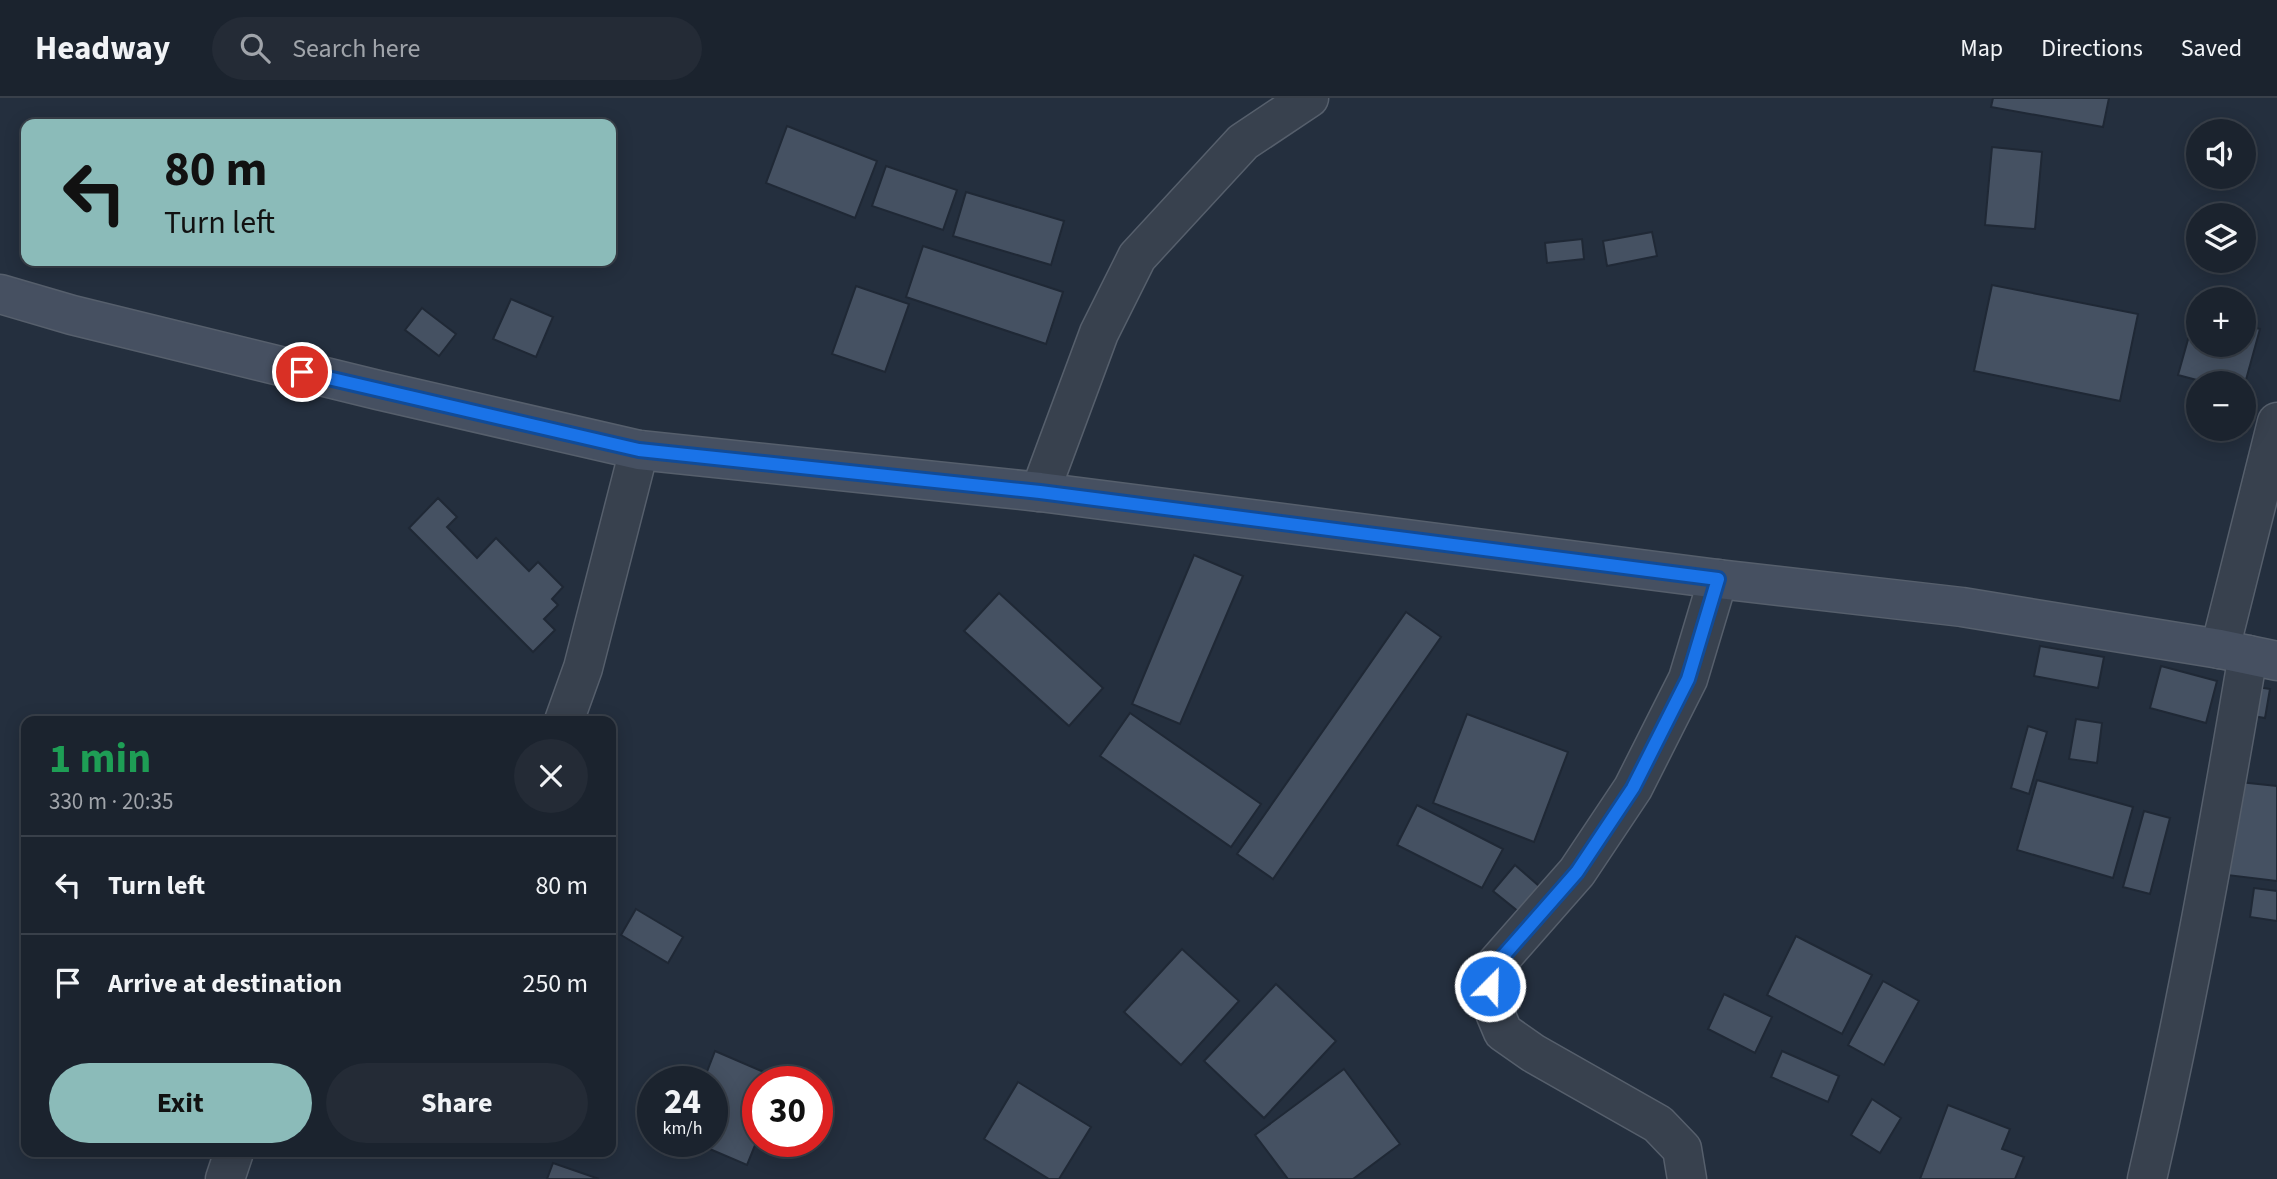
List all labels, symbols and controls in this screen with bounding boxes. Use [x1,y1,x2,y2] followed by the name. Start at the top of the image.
[212,17,702,80] search box
[35,25,170,72] text: Headway
[236,29,274,67] icon: search
[292,30,420,67] text: Search here
[1960,31,2003,66] text: Map
[2041,31,2143,66] text: Directions
[2181,31,2242,66] text: Saved
[2186,119,2256,441] map controls
[2186,119,2256,189] button: sound
[164,135,268,205] text: 80 m
[49,147,140,238] icon: left
[164,200,275,246] text: Turn left
[2186,203,2256,273] button: layers
[2186,287,2256,357] button: +
[272,342,332,402] pin
[283,353,321,391] icon: arrive
[2186,371,2256,441] button: −
[49,729,151,789] text: 1 min
[514,739,588,813] button: close
[49,785,173,818] text: 330 m · 20:35
[49,866,87,904] icon: left
[108,867,205,904] text: Turn left
[535,867,588,904] text: 80 m
[1453,949,1527,1023] position arrow
[49,964,87,1002] icon: arrive
[108,965,342,1002] text: Arrive at destination
[522,965,588,1002] text: 250 m
[49,1063,312,1143] button: Exit
[326,1063,588,1143] button: Share
[742,1066,833,1157] speed limit sign: 30
[664,1077,701,1127] text: 24
[663,1116,702,1141] text: km/h

